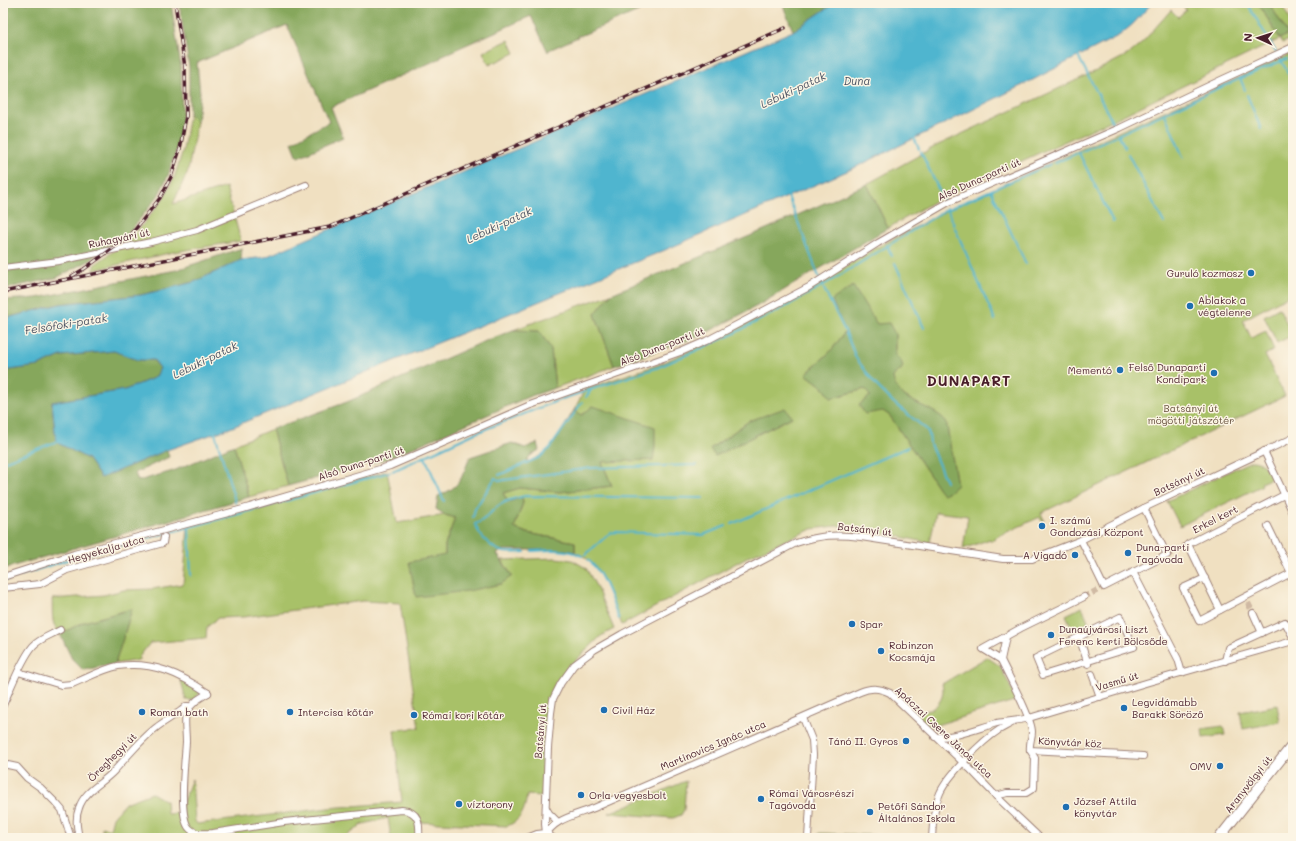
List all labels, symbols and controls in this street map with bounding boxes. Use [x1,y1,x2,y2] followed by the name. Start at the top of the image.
[1238,18,1278,58] north arrow
[1240,33,1255,42] text: N
[758,68,828,111] water label: Lebuki-patak
[844,73,870,88] water label: Duna
[935,154,1023,204] street label: Alsó Duna-parti út
[464,203,534,246] water label: Lebuki-patak
[87,225,151,251] street label: Ruhagyári út
[1167,266,1243,280] place label: Guruló kozmosz
[1246,268,1256,278] marker: Guruló kozmosz
[1198,293,1251,319] place label: Ablakok a végtelenre
[1185,301,1195,311] marker: Ablakok a végtelenre
[24,310,108,337] water label: Felsőfoki-patak
[618,323,706,369] street label: Alsó Duna-parti út
[170,337,240,382] water label: Lebuki-patak
[1129,360,1206,386] place label: Felső Dunaparti Kondipark
[1068,363,1112,377] place label: Mementó
[1115,365,1125,375] marker: Mementó
[1209,368,1219,378] marker: Felső Dunaparti Kondipark
[927,371,1011,390] district label: DUNAPART
[1148,401,1234,427] park label: Batsányi út mögötti játszótér
[316,442,406,484] street label: Alsó Duna-parti út
[1151,463,1207,499] street label: Batsányi út
[1190,502,1240,536] street label: Erkel kert
[1050,513,1144,539] place label: I. számú Gondozási Központ
[837,519,893,539] street label: Batsányi út
[1037,521,1047,531] marker: I. számú Gondozási Központ
[66,531,146,567] street label: Hegyekalja utca
[1136,540,1189,566] place label: Duna-parti Tagóvoda
[1023,548,1067,562] place label: A Vigadó
[1123,548,1133,558] marker: Duna-parti Tagóvoda
[1070,550,1080,560] marker: A Vigadó
[860,617,883,631] place label: Spar
[847,619,857,629] marker: Spar
[1059,622,1168,648] place label: Dunaújvárosi Liszt Ferenc kerti Bölcsőde
[1046,630,1056,640] marker: Dunaújvárosi Liszt Ferenc kerti Bölcsőde
[889,638,936,664] place label: Robinzon Kocsmája
[876,646,886,656] marker: Robinzon Kocsmája
[1094,668,1140,694] street label: Vasmű út
[892,683,996,781] street label: Apáczai Csere János utca
[1132,695,1204,721] place label: Legvidámabb Barakk Söröző
[531,703,549,759] street label: Batsányi út
[612,703,656,717] place label: Civil Ház
[1119,703,1129,713] marker: Legvidámabb Barakk Söröző
[150,705,208,719] place label: Roman bath
[298,705,374,719] place label: Intercisa kőtár
[599,705,609,715] marker: Civil Ház
[137,707,147,717] marker: Roman bath
[285,707,295,717] marker: Intercisa kőtár
[422,708,504,722] place label: Római kori kőtár
[409,710,419,720] marker: Római kori kőtár
[658,716,768,774] street label: Martinovics Ignác utca
[84,729,140,785] street label: Öreghegyi út
[1038,733,1103,751] street label: Könyvtár köz
[828,734,898,748] place label: Tánó II. Gyros
[901,736,911,746] marker: Tánó II. Gyros
[1221,752,1275,816] street label: Aranyvölgyi út
[1190,759,1212,773] place label: OMV
[1215,761,1225,771] marker: OMV
[769,786,854,812] place label: Római Városrészi Tagóvoda
[589,788,667,802] place label: Orla vegyesbolt
[576,790,586,800] marker: Orla vegyesbolt
[756,794,766,804] marker: Római Városrészi Tagóvoda
[1074,794,1137,820] place label: József Attila könyvtár
[467,797,513,811] place label: víztorony
[454,799,464,809] marker: víztorony
[878,799,956,825] place label: Petőfi Sándor Általános Iskola
[1061,802,1071,812] marker: József Attila könyvtár
[865,807,875,817] marker: Petőfi Sándor Általános Iskola

